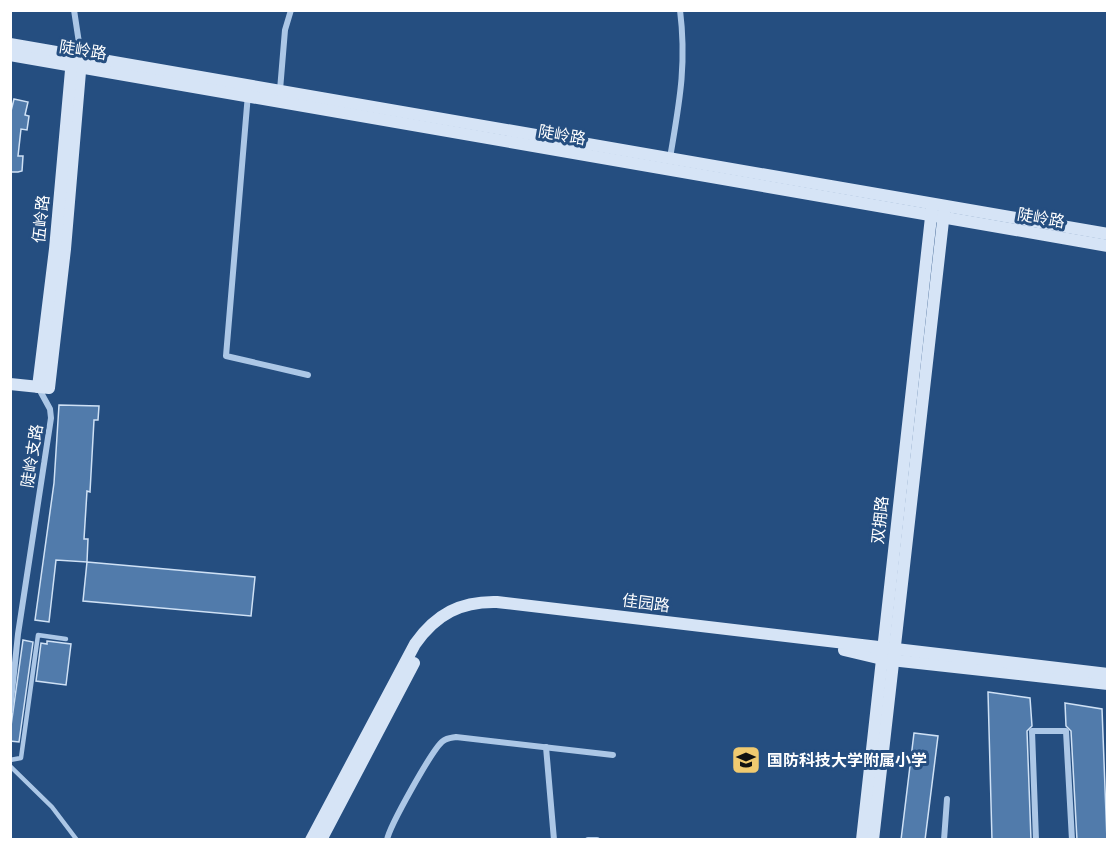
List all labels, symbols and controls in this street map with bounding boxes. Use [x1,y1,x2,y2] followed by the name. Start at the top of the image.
[57,35,109,65] street label: 陡岭路
[536,120,588,150] street label: 陡岭路
[27,194,55,244] street label: 伍岭路
[1015,203,1067,233] street label: 陡岭路
[16,423,48,489] street label: 陡岭支路
[866,495,894,545] street label: 双拥路
[621,589,671,617] street label: 佳园路
[730,744,762,776] school or university icon: 国防科技大学附属小学
[767,749,927,772] place label: 国防科技大学附属小学

